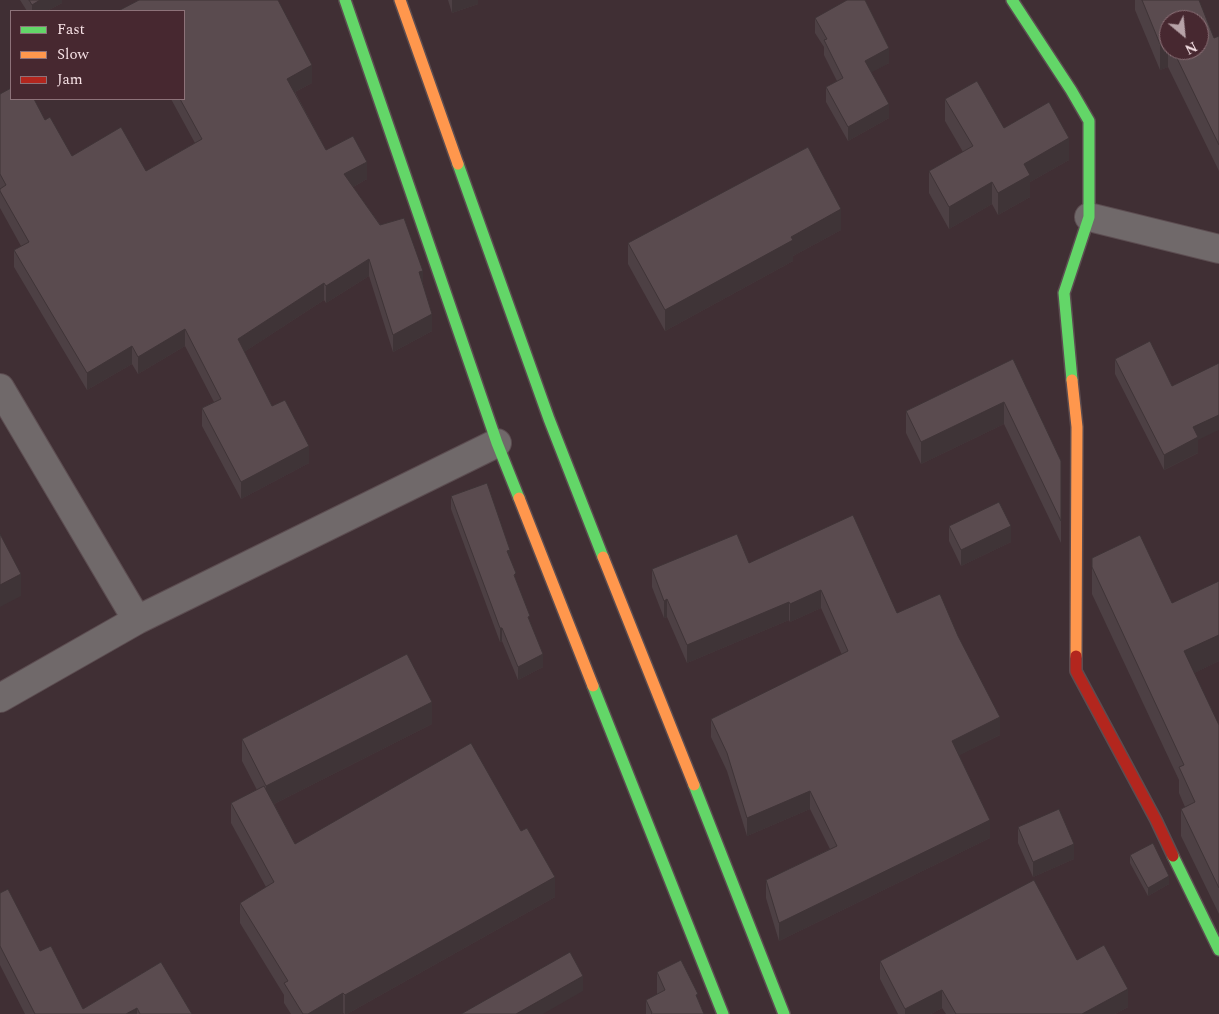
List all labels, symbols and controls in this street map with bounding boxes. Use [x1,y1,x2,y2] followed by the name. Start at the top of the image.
[10,10,185,100] legend
[1159,10,1209,60] north arrow
[57,18,85,41] text: Fast
[1181,36,1201,60] text: N
[57,43,89,66] text: Slow
[57,68,83,91] text: Jam

